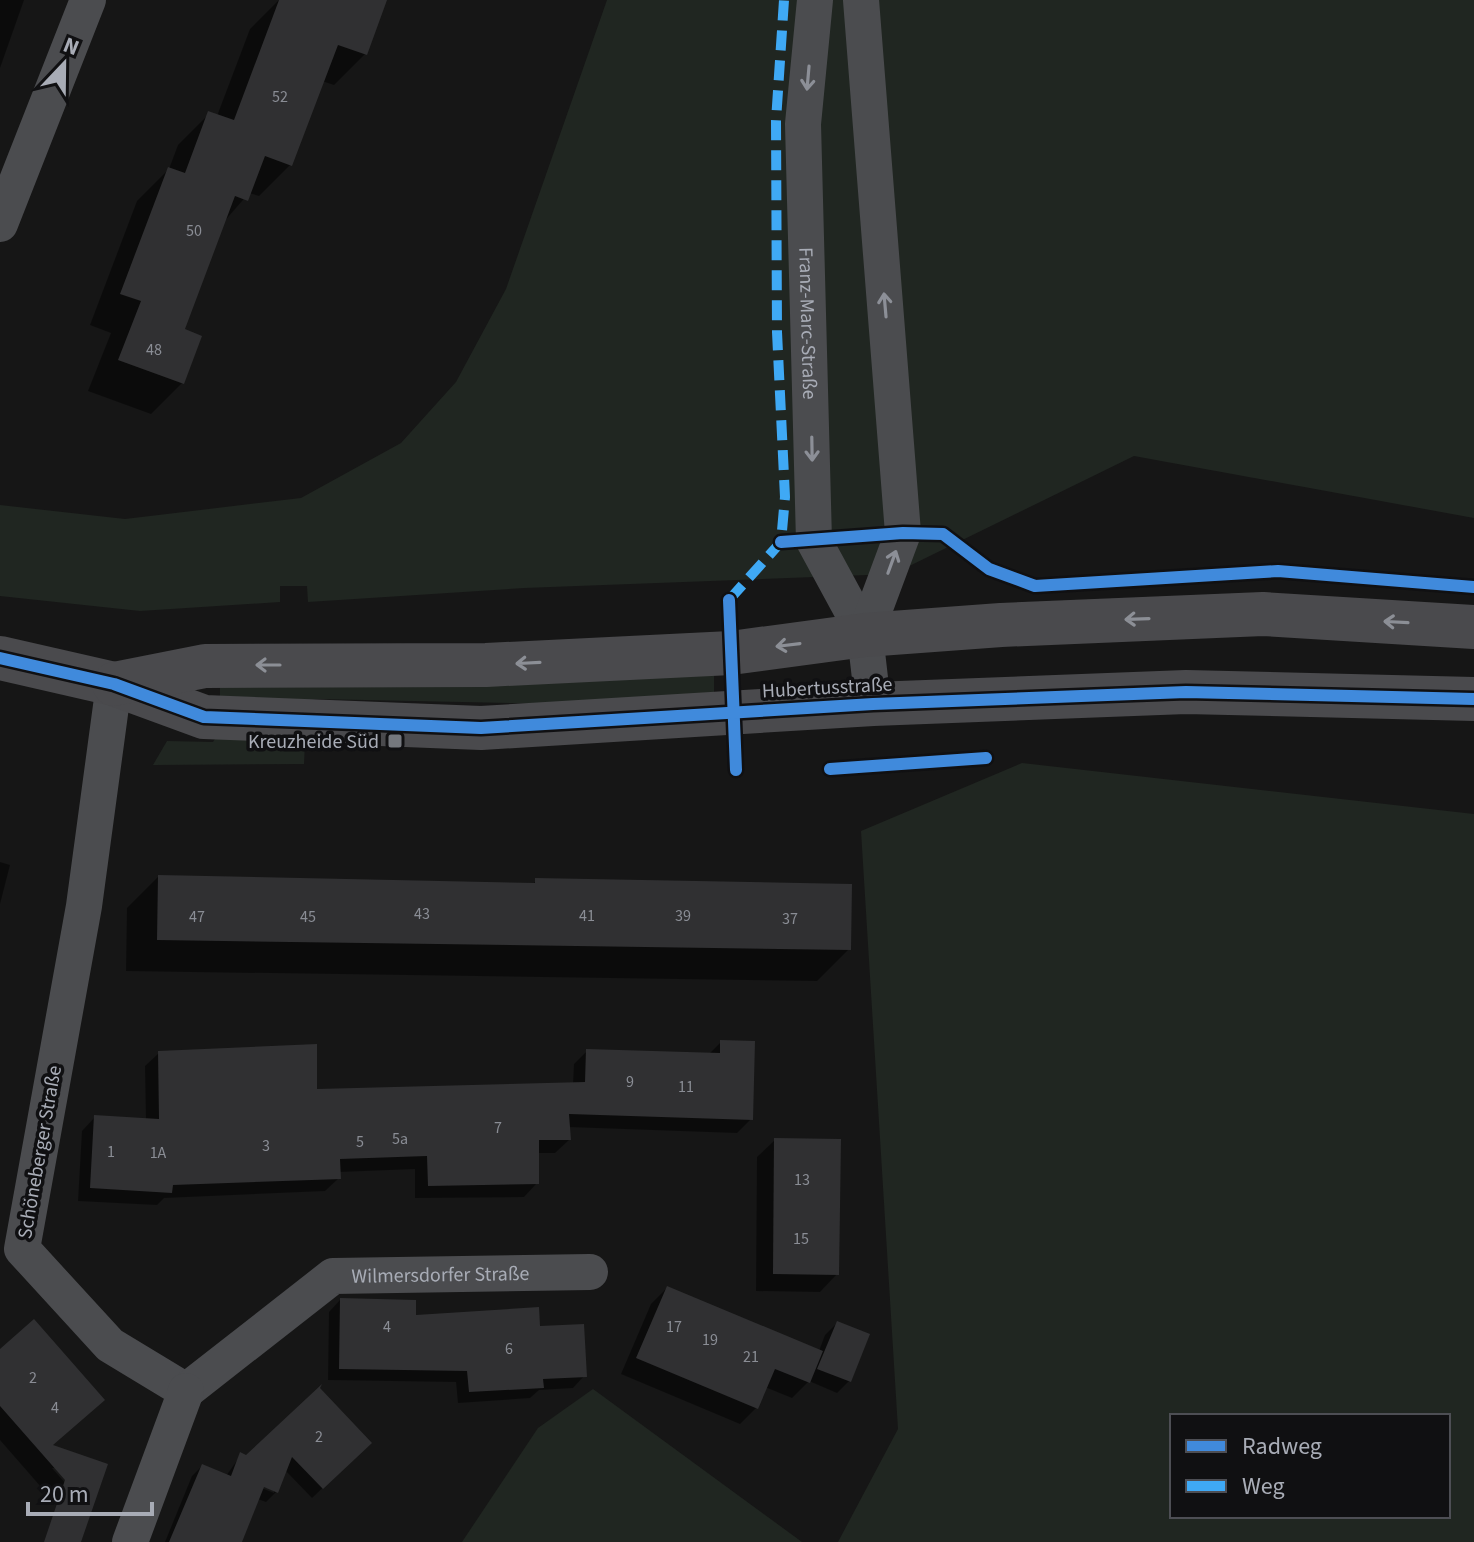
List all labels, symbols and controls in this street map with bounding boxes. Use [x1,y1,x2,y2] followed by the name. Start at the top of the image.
[24,24,104,104] north arrow
[58,29,84,64] text: N
[800,64,815,91] one-way arrow
[272,86,288,108] house number: 52
[186,220,202,242] house number: 50
[791,247,823,400] street label: Franz-Marc-Straße
[877,292,892,319] one-way arrow
[146,339,162,361] house number: 48
[804,435,819,462] one-way arrow
[886,550,900,575] one-way arrow
[1124,612,1150,627] one-way arrow
[1383,614,1410,629] one-way arrow
[775,638,801,653] one-way arrow
[515,656,542,671] one-way arrow
[255,657,282,673] one-way arrow
[761,671,893,705] street label: Hubertusstraße
[248,728,379,756] place label: Kreuzheide Süd
[386,732,404,750] marker: Kreuzheide Süd
[414,903,430,925] house number: 43
[579,905,595,927] house number: 41
[675,905,691,927] house number: 39
[189,906,205,928] house number: 47
[300,906,316,928] house number: 45
[782,908,798,930] house number: 37
[11,1063,69,1241] street label: Schöneberger Straße
[626,1071,634,1093] house number: 9
[678,1076,694,1098] house number: 11
[494,1117,502,1139] house number: 7
[392,1128,408,1150] house number: 5a
[356,1131,364,1153] house number: 5
[262,1135,270,1157] house number: 3
[107,1141,115,1163] house number: 1
[150,1142,167,1164] house number: 1A
[794,1169,810,1191] house number: 13
[793,1228,809,1250] house number: 15
[351,1260,530,1291] street label: Wilmersdorfer Straße
[383,1316,391,1338] house number: 4
[666,1316,682,1338] house number: 17
[702,1329,718,1351] house number: 19
[505,1338,513,1360] house number: 6
[743,1346,759,1368] house number: 21
[29,1367,37,1389] house number: 2
[51,1397,59,1419] house number: 4
[1170,1414,1450,1518] legend
[315,1426,323,1448] house number: 2
[1242,1429,1322,1464] text: Radweg
[28,1466,152,1516] scale bar
[1242,1469,1285,1504] text: Weg
[40,1477,89,1512] text: 20 m

